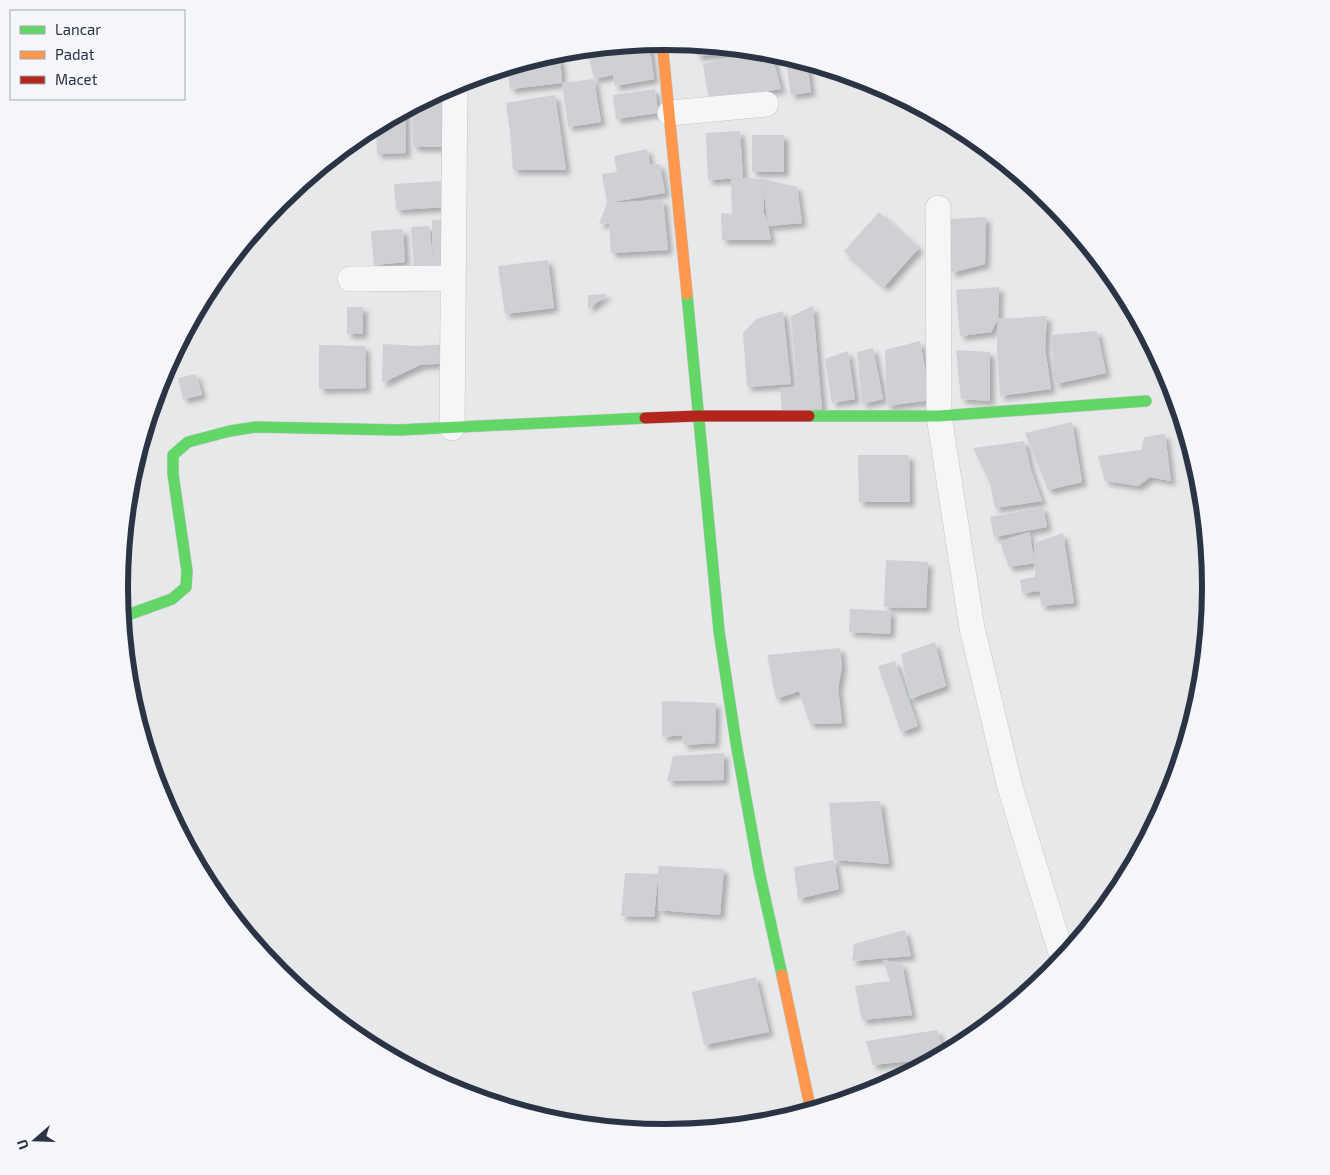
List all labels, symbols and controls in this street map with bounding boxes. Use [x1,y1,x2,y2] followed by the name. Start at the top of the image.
[10,10,185,100] legend
[55,20,101,38] text: Lancar
[55,45,95,63] text: Padat
[55,70,98,88] text: Macet
[10,1115,60,1165] north arrow
[13,1137,32,1152] text: U

